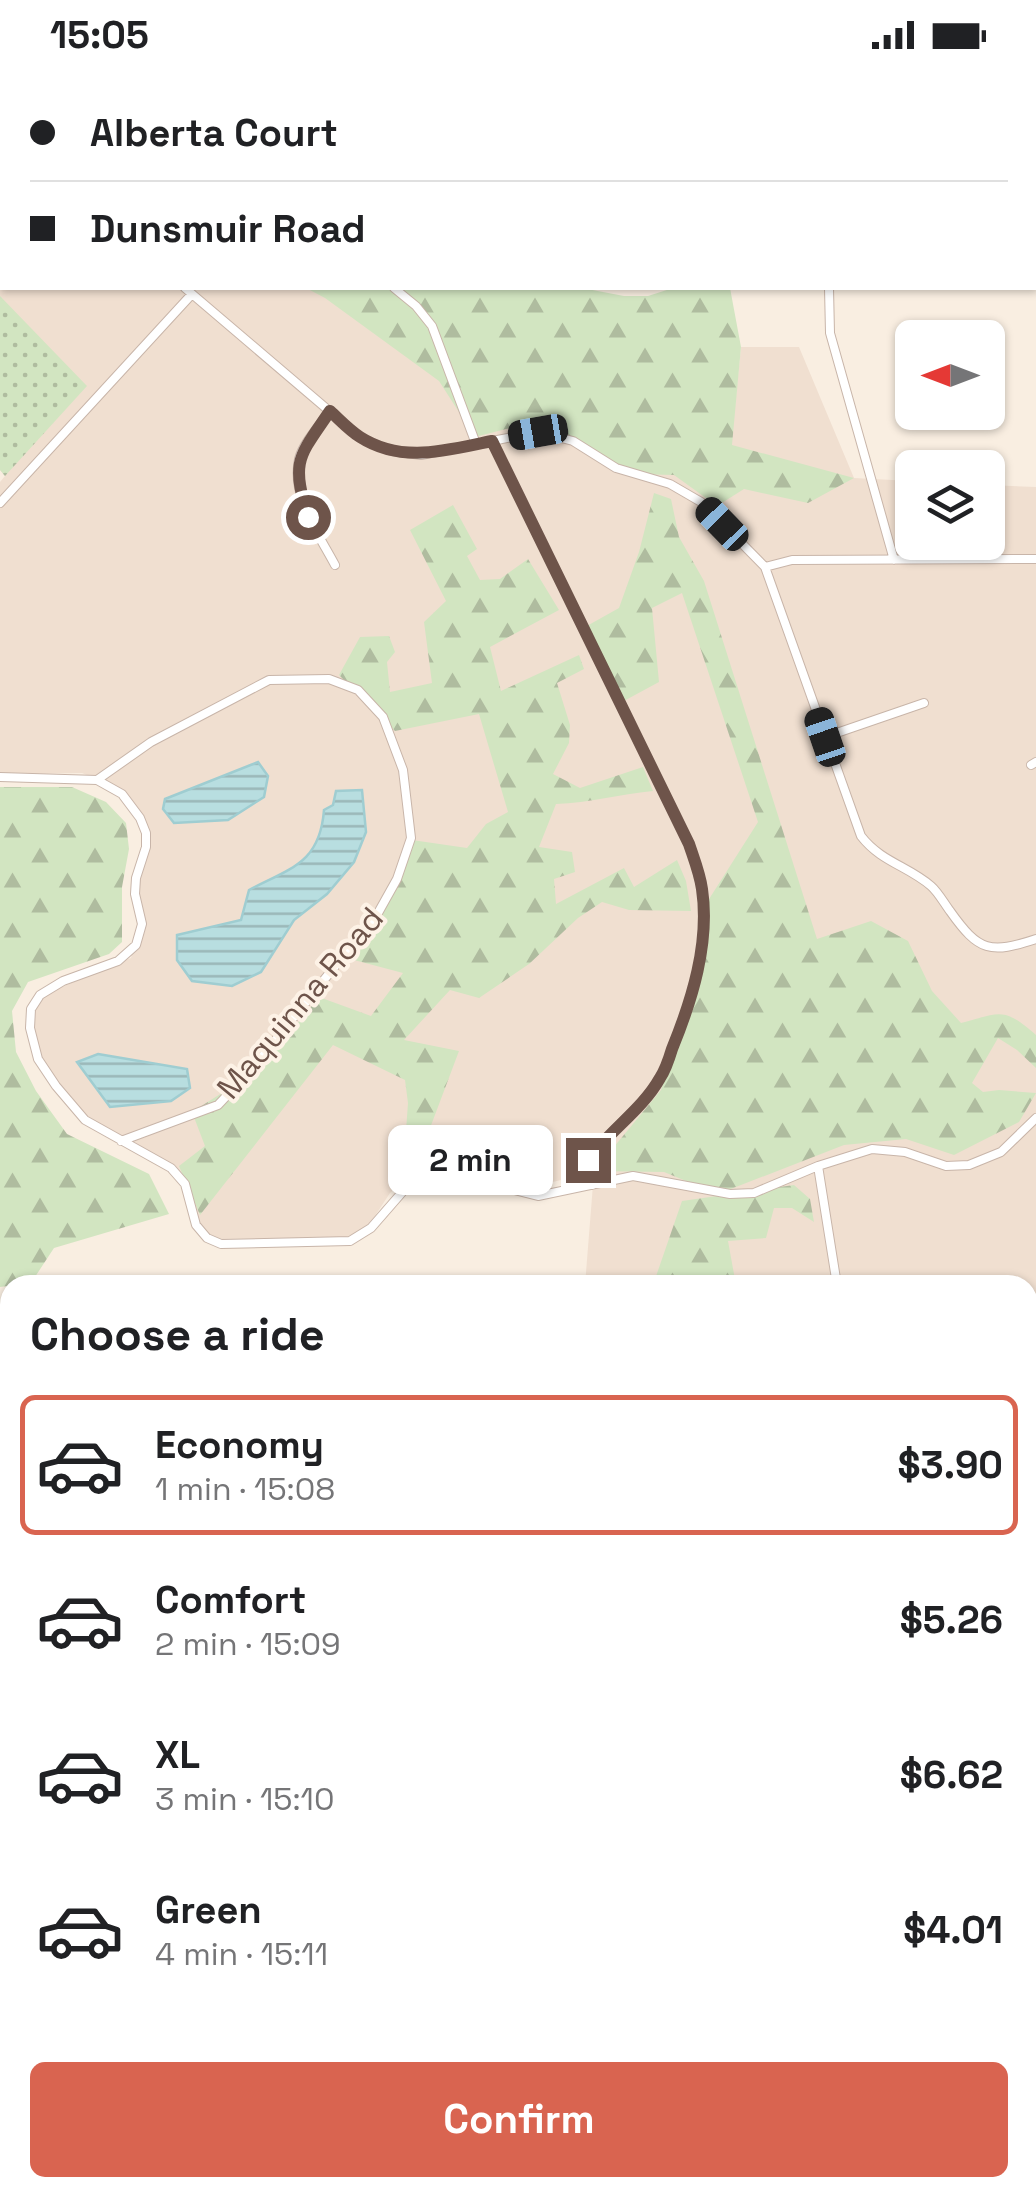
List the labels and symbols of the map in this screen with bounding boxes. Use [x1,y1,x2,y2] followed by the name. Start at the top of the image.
[895,320,1005,430] north arrow
[506,412,570,452] car
[690,492,754,556] car
[286,495,331,540] route start
[801,704,849,770] car
[208,899,392,1107] street label: Maquinna Road
[388,1125,553,1195] callout: 2 min
[566,1138,611,1183] route end

